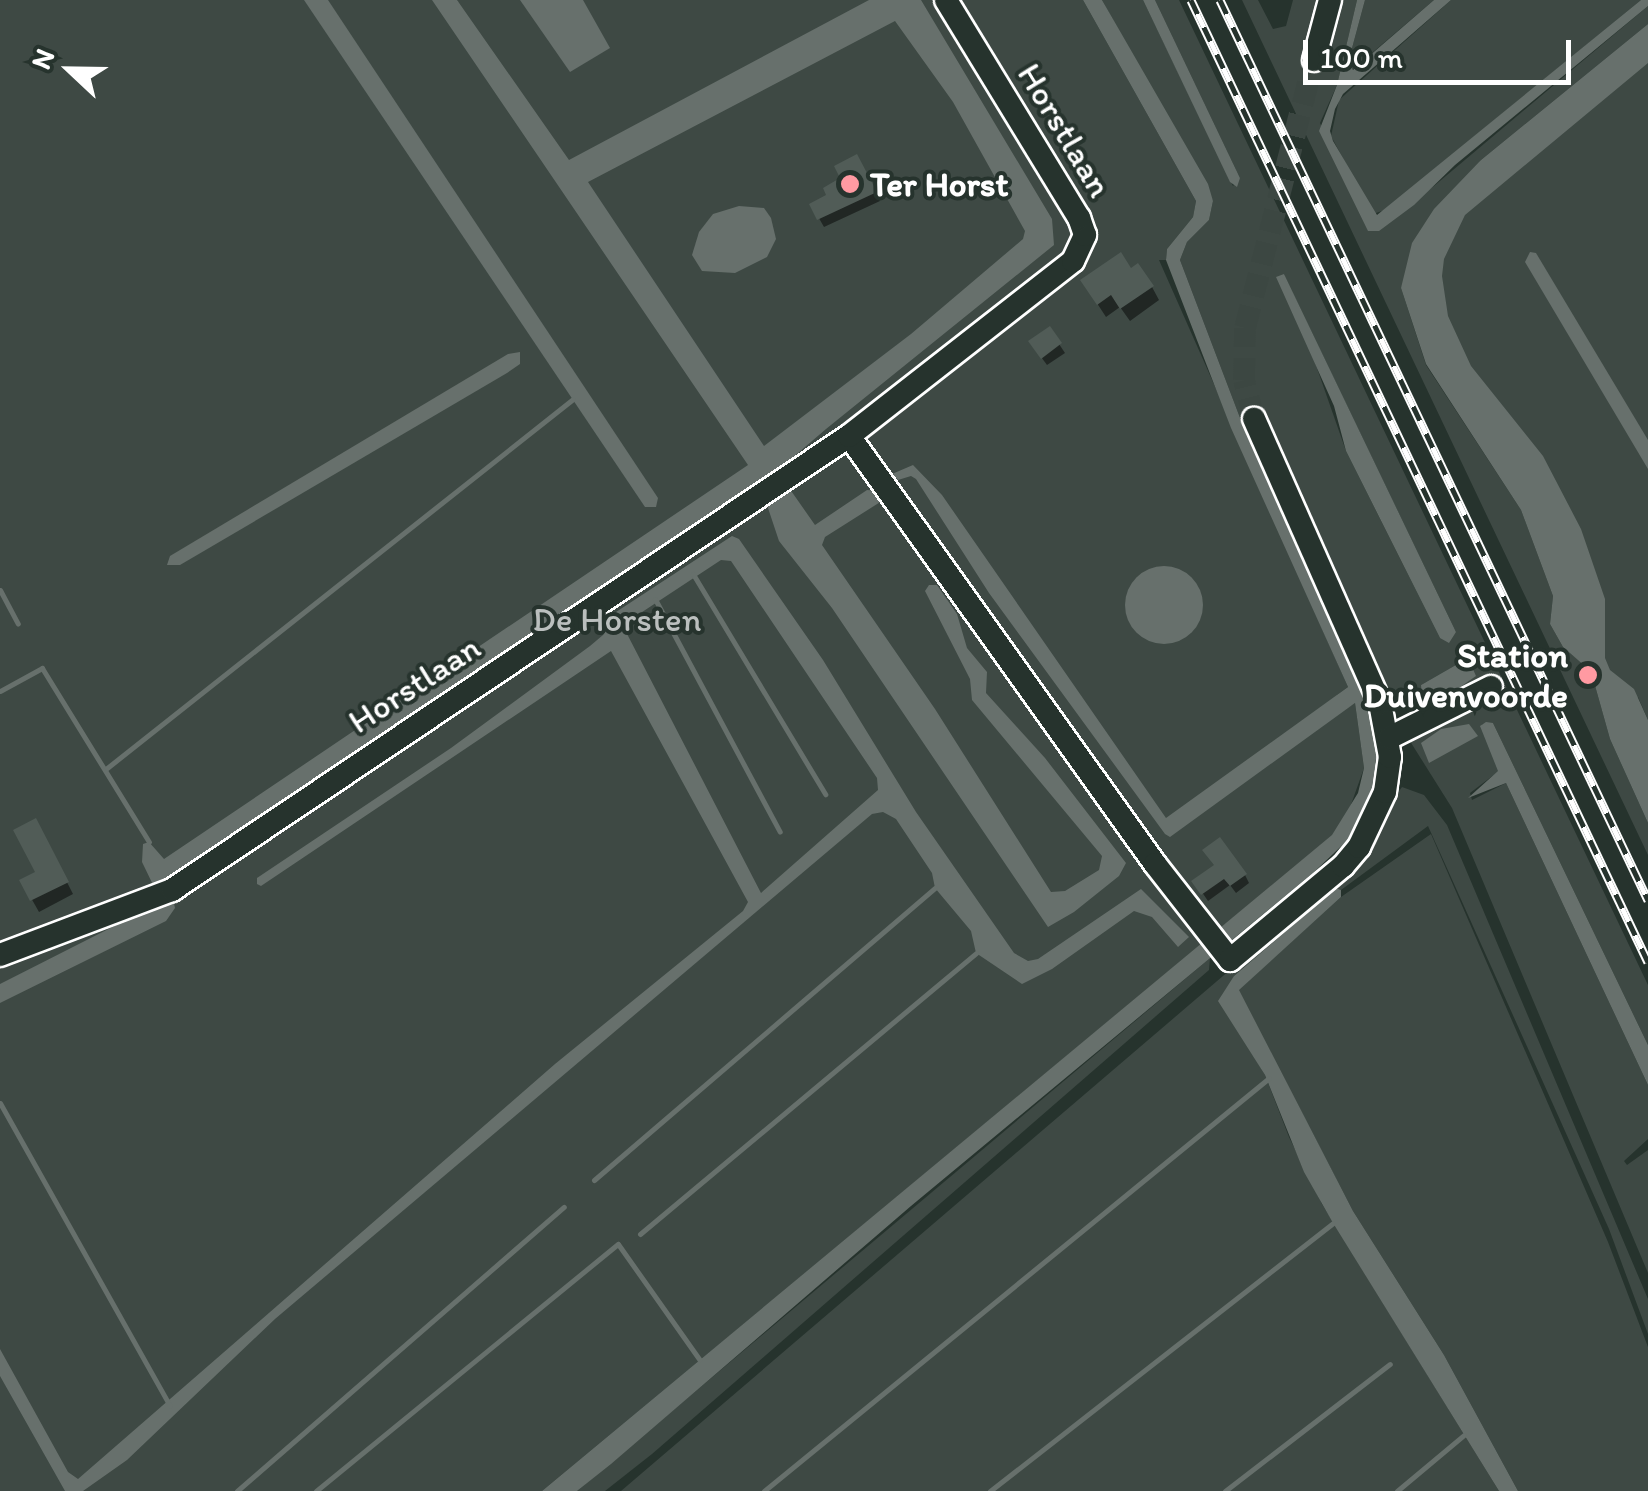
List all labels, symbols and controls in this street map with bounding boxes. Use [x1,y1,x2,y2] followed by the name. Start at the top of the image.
[20,20,120,120] north arrow
[1308,20,1576,82] scale bar
[1320,39,1403,76] text: 100 m
[23,44,61,74] text: N
[1009,55,1121,205] street label: Horstlaan
[870,163,1009,205] place label: Ter Horst
[839,173,861,195] marker: Ter Horst
[533,598,701,640] park label: De Horsten
[340,626,488,742] street label: Horstlaan
[1363,634,1568,716] place label: Station Duivenvoorde
[1577,664,1599,686] marker: Station Duivenvoorde

